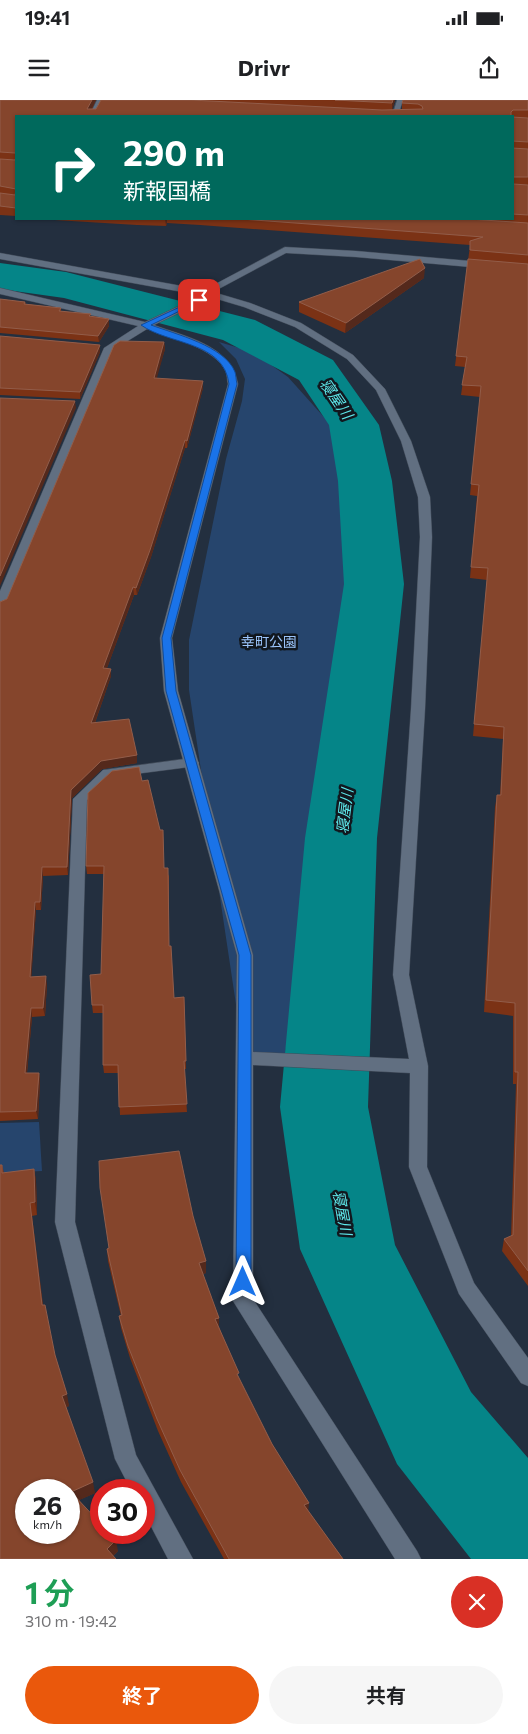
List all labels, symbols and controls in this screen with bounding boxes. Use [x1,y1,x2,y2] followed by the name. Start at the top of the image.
[25,6,70,29] text: 19:41
[25,54,53,82] icon: menu
[238,54,290,81] text: Drivr
[475,54,503,82] icon: share
[123,130,225,173] text: 290 m
[40,135,105,200] icon: right
[123,177,211,204] text: 新報国橋
[178,279,220,321] pin
[185,286,213,314] icon: arrive
[317,375,358,424] water label: 寝屋川
[241,633,297,650] park label: 幸町公園
[332,785,356,834] water label: 寝屋川
[330,1189,356,1239] water label: 寝屋川
[216,1255,268,1307] position arrow
[90,1479,155,1544] speed limit sign: 30
[33,1490,62,1520] text: 26
[33,1517,62,1531] text: km/h
[25,1573,74,1610] text: 1 分
[451,1576,503,1628] button: close
[25,1611,117,1630] text: 310 m · 19:42
[25,1666,259,1724] button: 終了
[269,1666,503,1724] button: 共有

